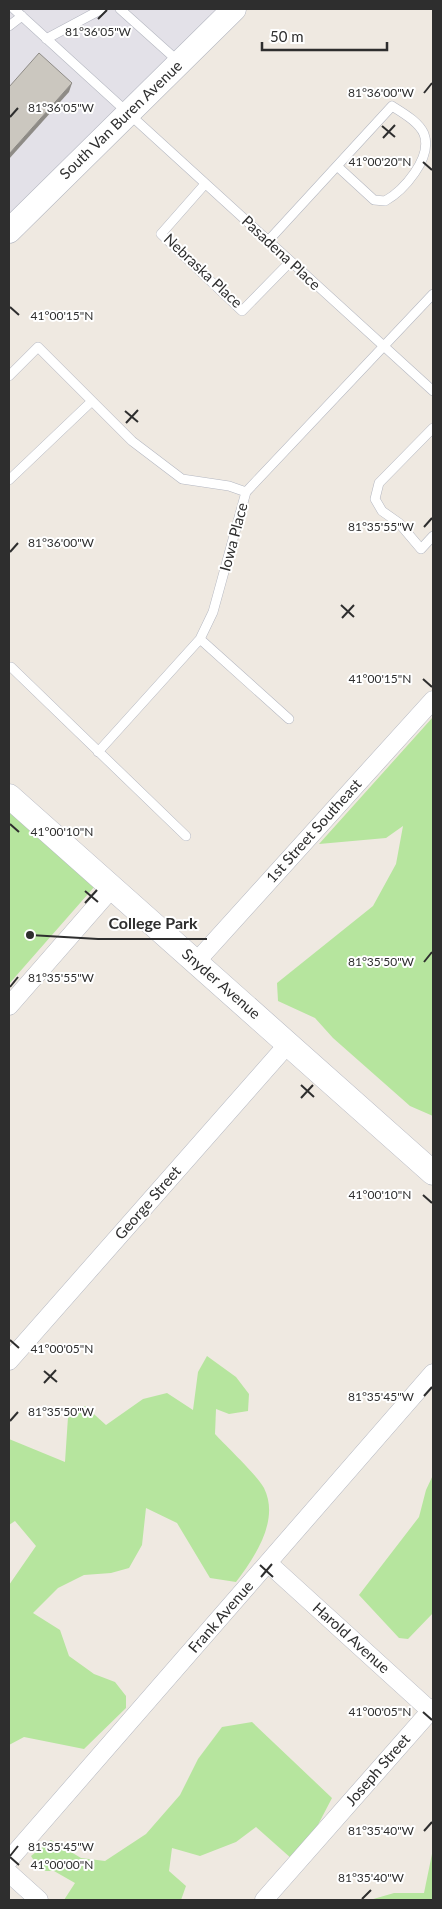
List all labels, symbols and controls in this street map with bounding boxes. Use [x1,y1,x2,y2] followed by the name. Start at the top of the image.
[262,20,387,52] scale bar
[65,24,132,39] text: 81°36'05"W
[270,27,304,45] text: 50 m
[55,56,185,182] street label: South Van Buren Avenue
[348,85,415,100] text: 81°36'00"W
[28,100,95,115] text: 81°36'05"W
[349,154,411,169] text: 41°00'20"N
[239,211,325,293] street label: Pasadena Place
[161,229,247,311] street label: Nebraska Place
[31,308,93,323] text: 41°00'15"N
[215,500,251,573] street label: Iowa Place
[348,519,415,534] text: 81°35'55"W
[28,535,95,550] text: 81°36'00"W
[349,671,411,686] text: 41°00'15"N
[262,774,365,886] street label: 1st Street Southeast
[31,824,93,839] text: 41°00'10"N
[98,908,207,939] callout: College Park
[108,913,198,932] text: College Park
[179,944,265,1022] street label: Snyder Avenue
[348,954,415,969] text: 81°35'50"W
[28,970,95,985] text: 81°35'55"W
[110,1161,184,1243] street label: George Street
[349,1187,411,1202] text: 41°00'10"N
[31,1341,93,1356] text: 41°00'05"N
[348,1389,415,1404] text: 81°35'45"W
[28,1404,95,1419] text: 81°35'50"W
[184,1577,256,1656] street label: Frank Avenue
[309,1598,394,1677] street label: Harold Avenue
[349,1704,411,1719] text: 41°00'05"N
[341,1729,414,1809] street label: Joseph Street
[348,1823,415,1838] text: 81°35'40"W
[28,1839,95,1854] text: 81°35'45"W
[31,1857,93,1872] text: 41°00'00"N
[338,1870,405,1885] text: 81°35'40"W

